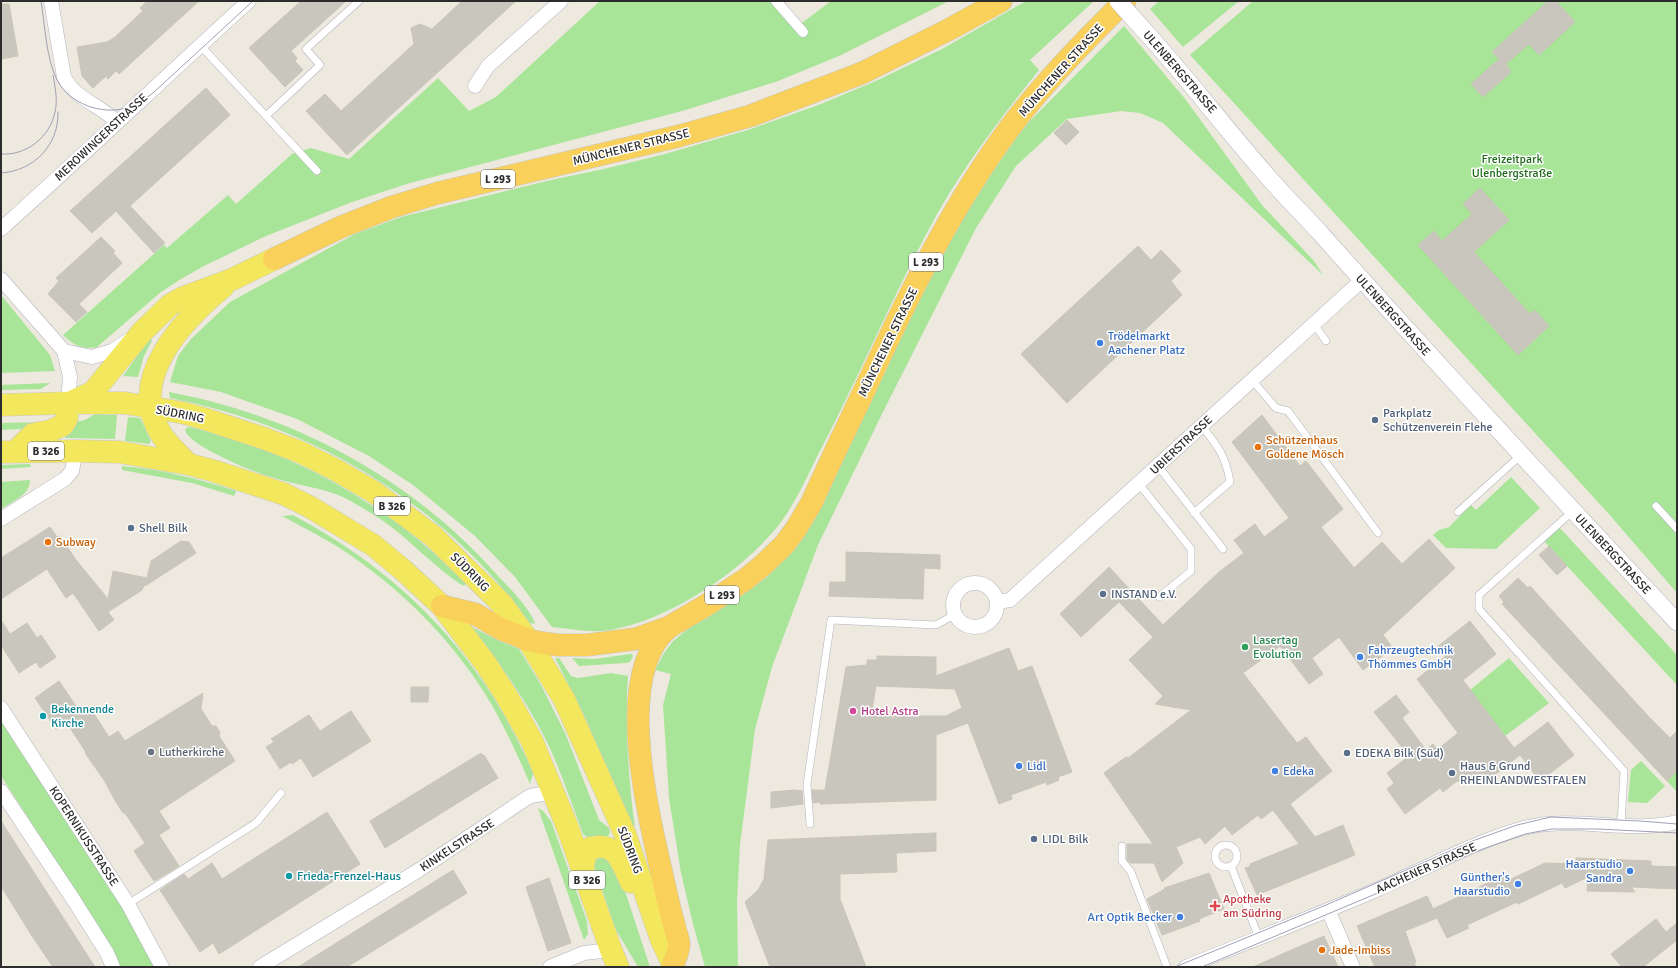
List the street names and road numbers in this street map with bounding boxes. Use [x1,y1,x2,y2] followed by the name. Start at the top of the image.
[1016,21,1107,120] street label: MÜNCHENER STRASSE
[1140,28,1220,117] street label: ULENBERGSTRASSE
[52,90,151,184] street label: MEROWINGERSTRASSE
[571,126,691,169] street label: MÜNCHENER STRASSE
[481,170,515,188] road number: L 293
[909,253,943,271] road number: L 293
[1352,271,1433,359] street label: ULENBERGSTRASSE
[855,285,922,399] street label: MÜNCHENER STRASSE
[154,402,205,427] street label: SÜDRING
[1147,413,1216,478] street label: UBIERSTRASSE
[28,442,64,460] road number: B 326
[374,497,410,515] road number: B 326
[1571,511,1654,598] street label: ULENBERGSTRASSE
[447,550,492,595] street label: SÜDRING
[705,586,739,604] road number: L 293
[46,783,122,889] street label: KOPERNIKUSSTRASSE
[417,816,498,875] street label: KINKELSTRASSE
[614,825,645,876] street label: SÜDRING
[1374,839,1479,897] street label: AACHENER STRASSE
[569,871,605,889] road number: B 326

